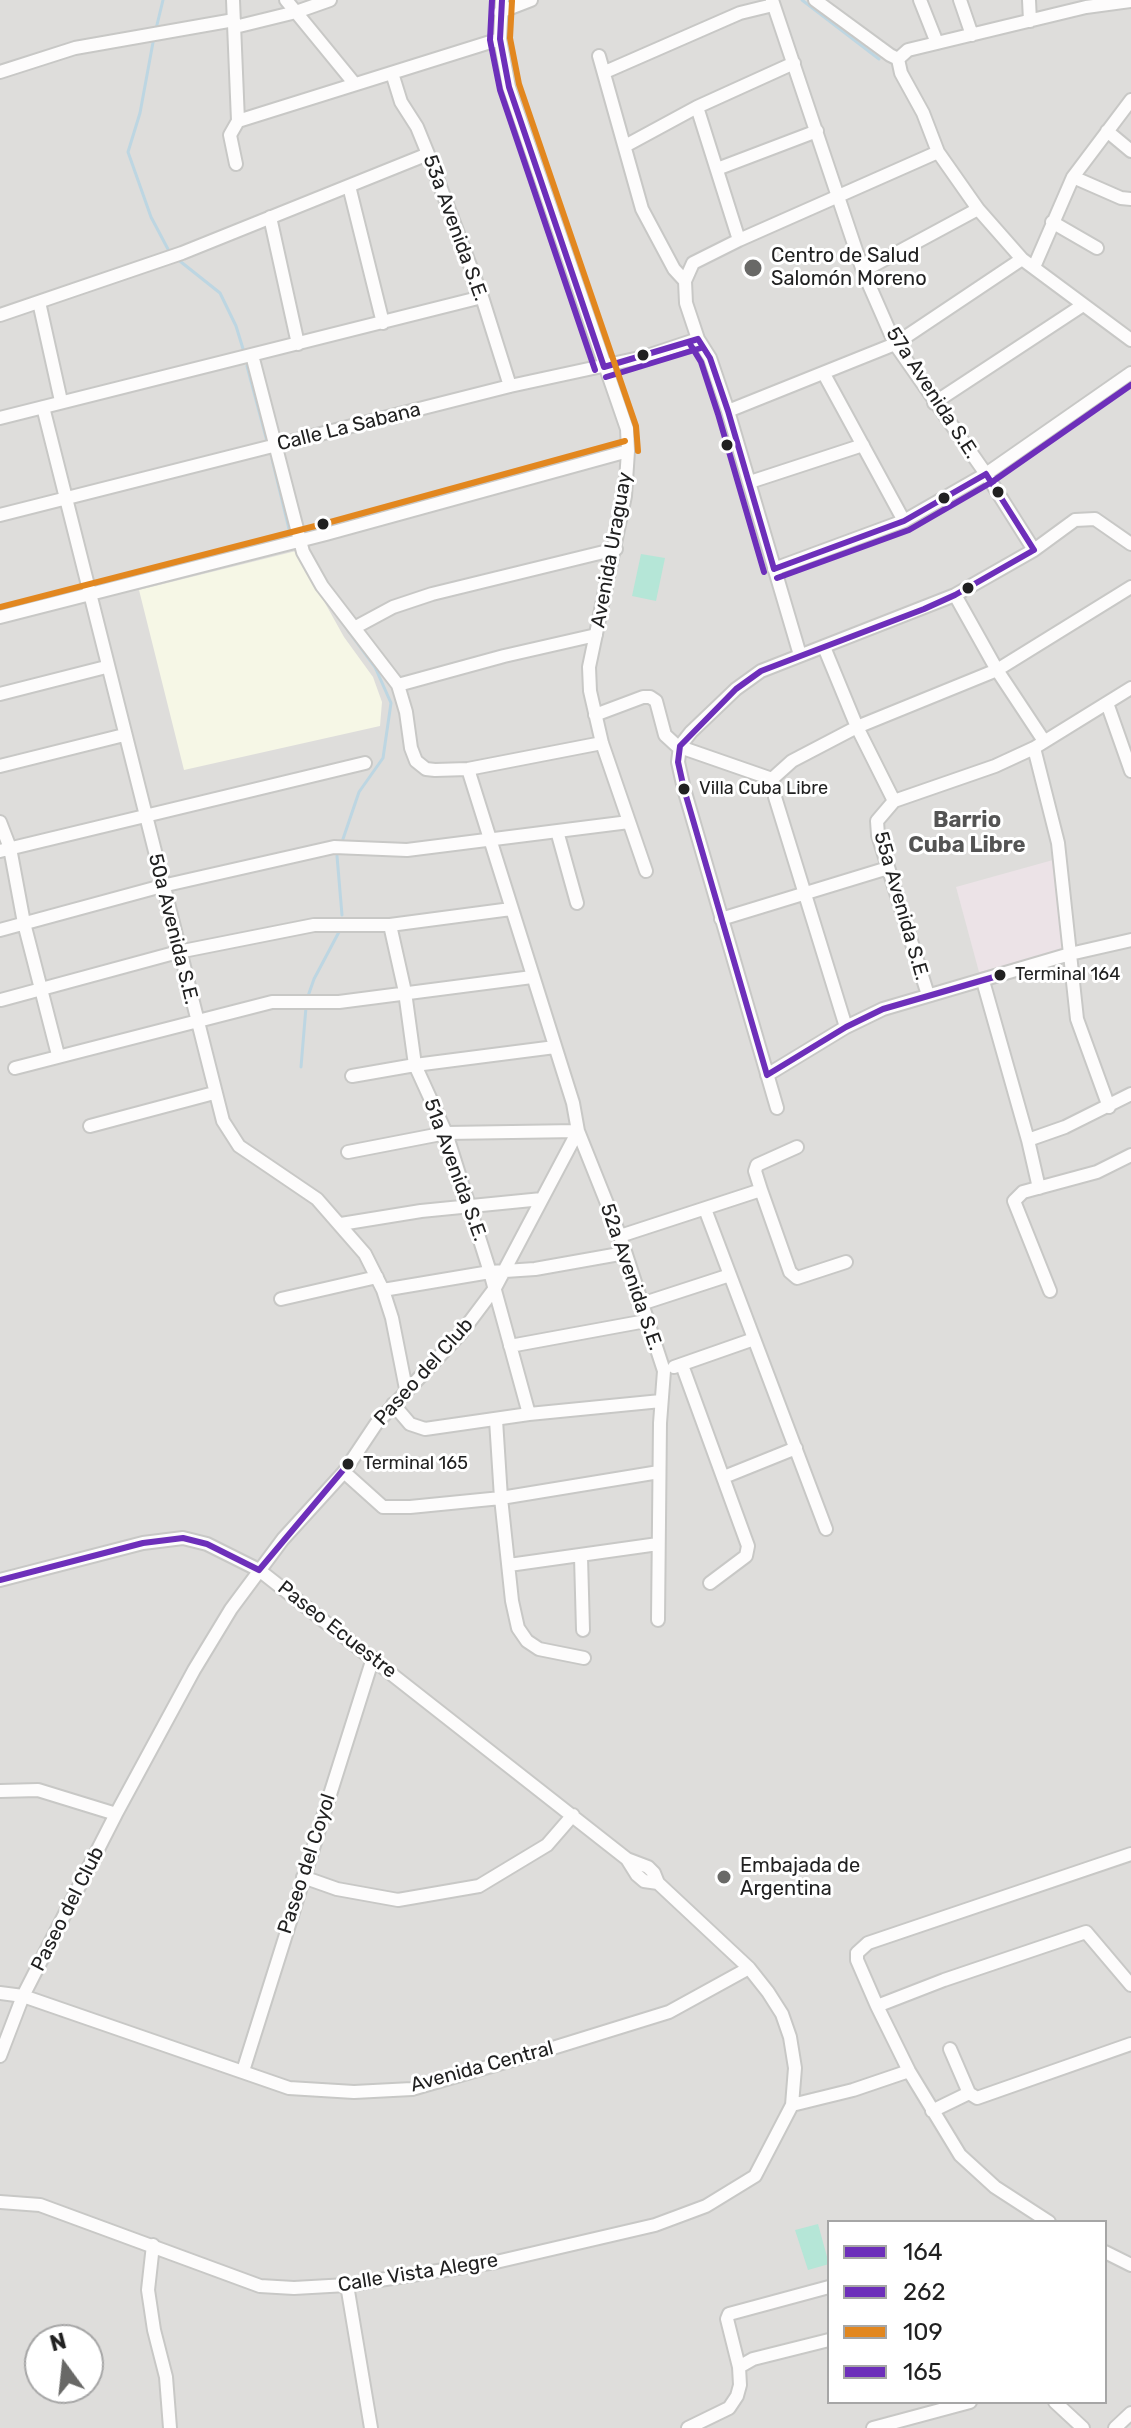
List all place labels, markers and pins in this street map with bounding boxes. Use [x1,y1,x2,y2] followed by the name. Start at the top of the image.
[771,244,927,291] place label: Centro de Salud Salomón Moreno
[742,257,764,279] marker: Centro de Salud Salomón Moreno
[635,347,651,363] unlabelled marker
[719,437,735,453] unlabelled marker
[990,484,1006,500] unlabelled marker
[936,490,952,506] unlabelled marker
[315,516,331,532] unlabelled marker
[960,580,976,596] unlabelled marker
[699,778,828,800] place label: Villa Cuba Libre
[676,781,692,797] marker: Villa Cuba Libre
[1015,964,1120,986] place label: Terminal 164
[992,967,1008,983] marker: Terminal 164
[363,1453,468,1475] place label: Terminal 165
[340,1456,356,1472] marker: Terminal 165
[740,1854,860,1901] place label: Embajada de Argentina
[715,1868,733,1886] marker: Embajada de Argentina

